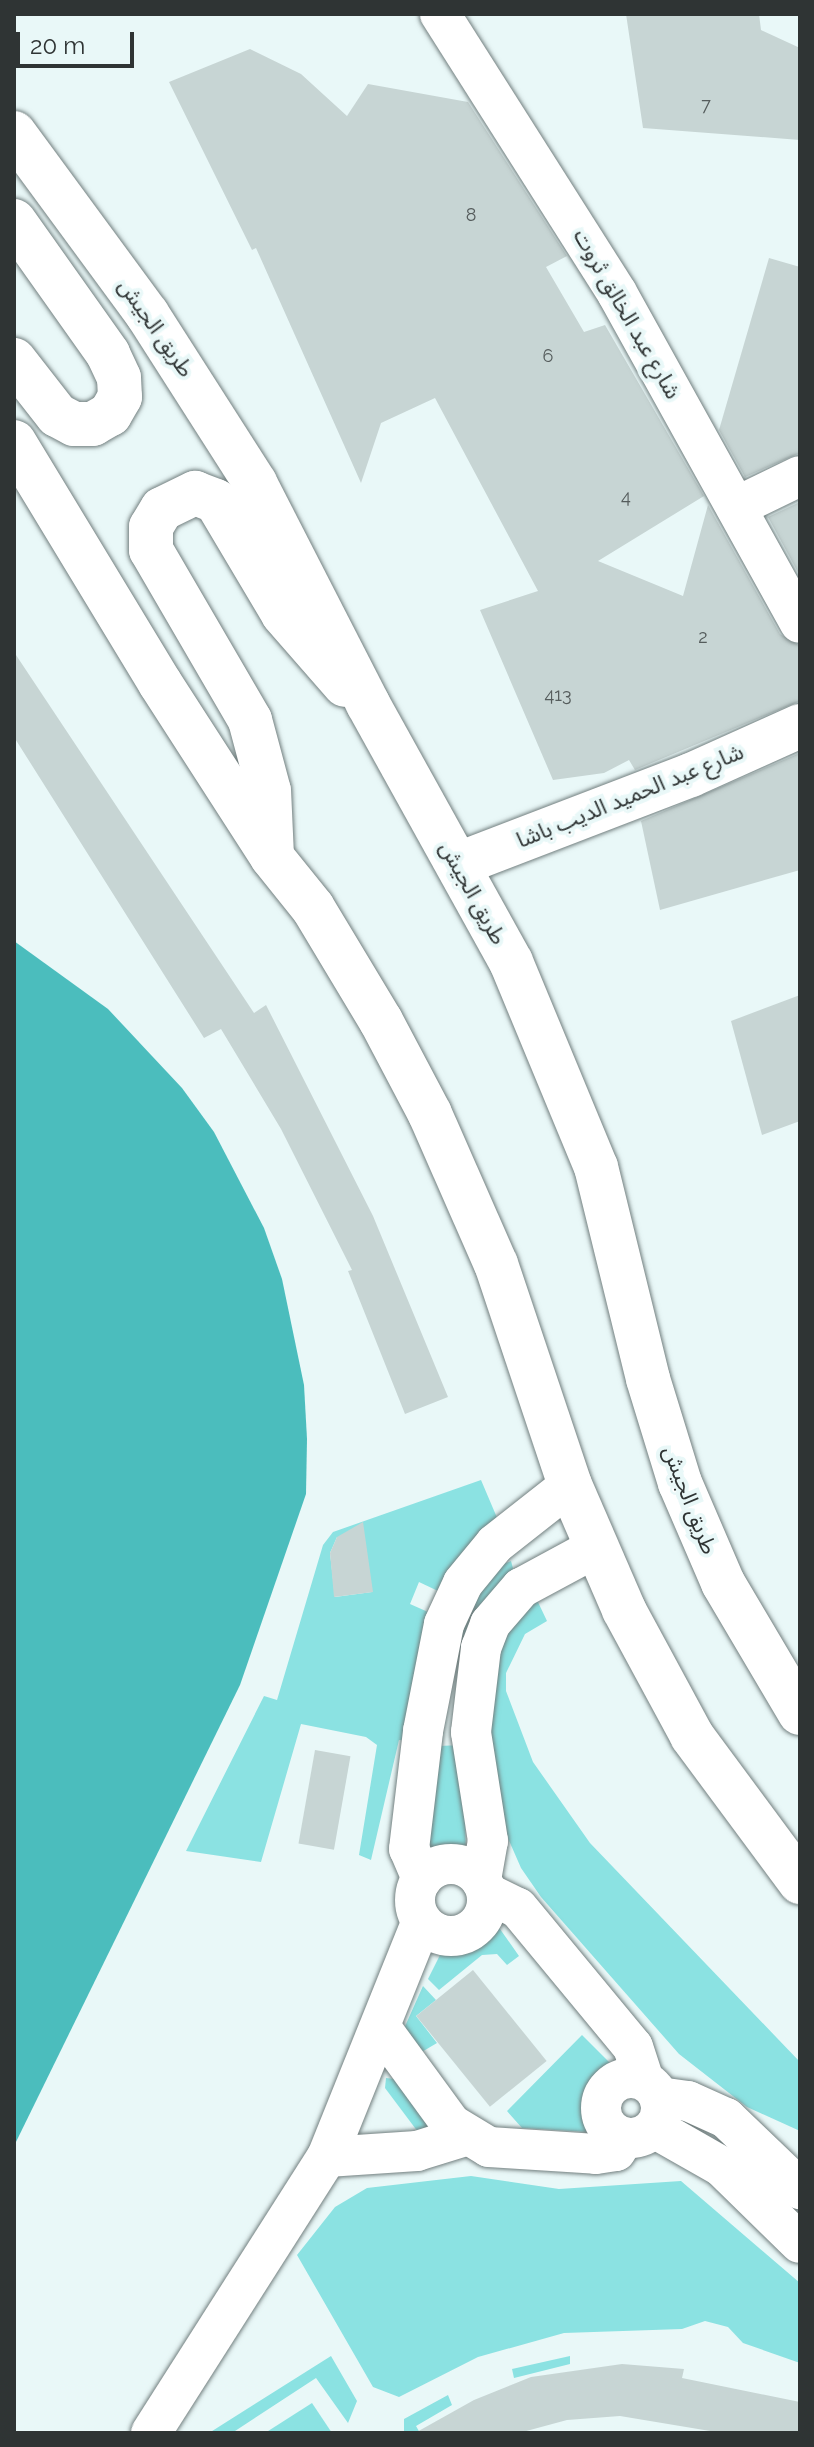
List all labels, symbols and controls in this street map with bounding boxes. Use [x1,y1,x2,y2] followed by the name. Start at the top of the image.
[20,16,138,66] scale bar
[30,31,85,60] text: 20 m
[701,94,711,116] house number: 7
[466,204,476,226] house number: 8
[568,224,686,404] street label: شارع عبد الخالق ثروت
[112,274,200,382] street label: طريق الجيش
[543,345,553,367] house number: 6
[621,486,631,508] house number: 4
[698,626,708,648] house number: 2
[544,684,572,706] house number: 413
[513,738,747,854] street label: شارع عبد الحميد الديب باشا
[434,837,512,949] street label: طريق الجيش
[657,1442,723,1558] street label: طريق الجيش

